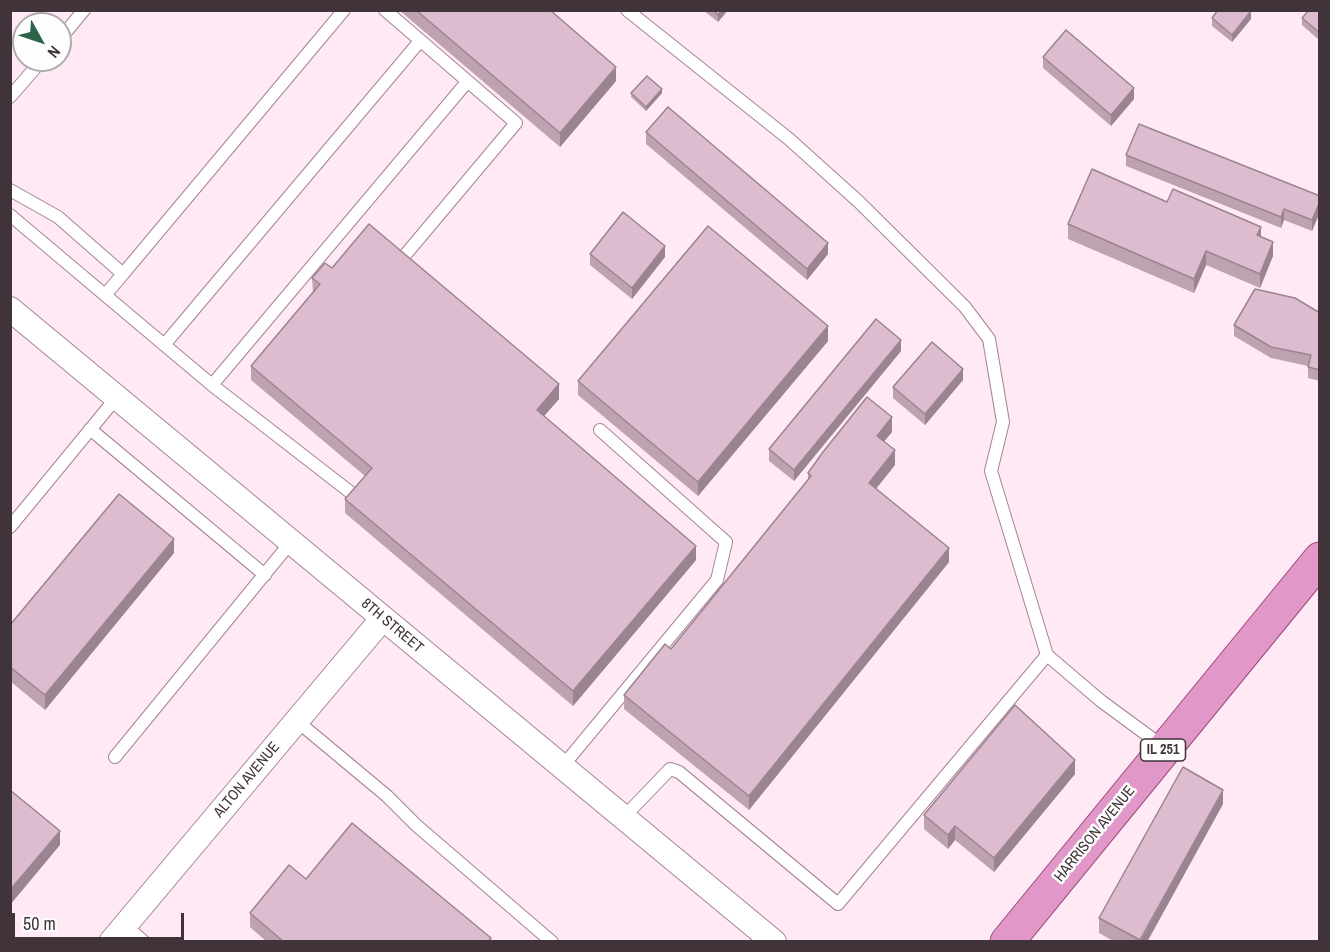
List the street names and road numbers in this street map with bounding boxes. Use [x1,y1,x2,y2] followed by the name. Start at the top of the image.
[357,595,427,657] street label: 8TH STREET
[210,739,284,821] street label: ALTON AVENUE
[1140,739,1186,761] road number: IL 251
[1051,782,1139,886] street label: HARRISON AVENUE

